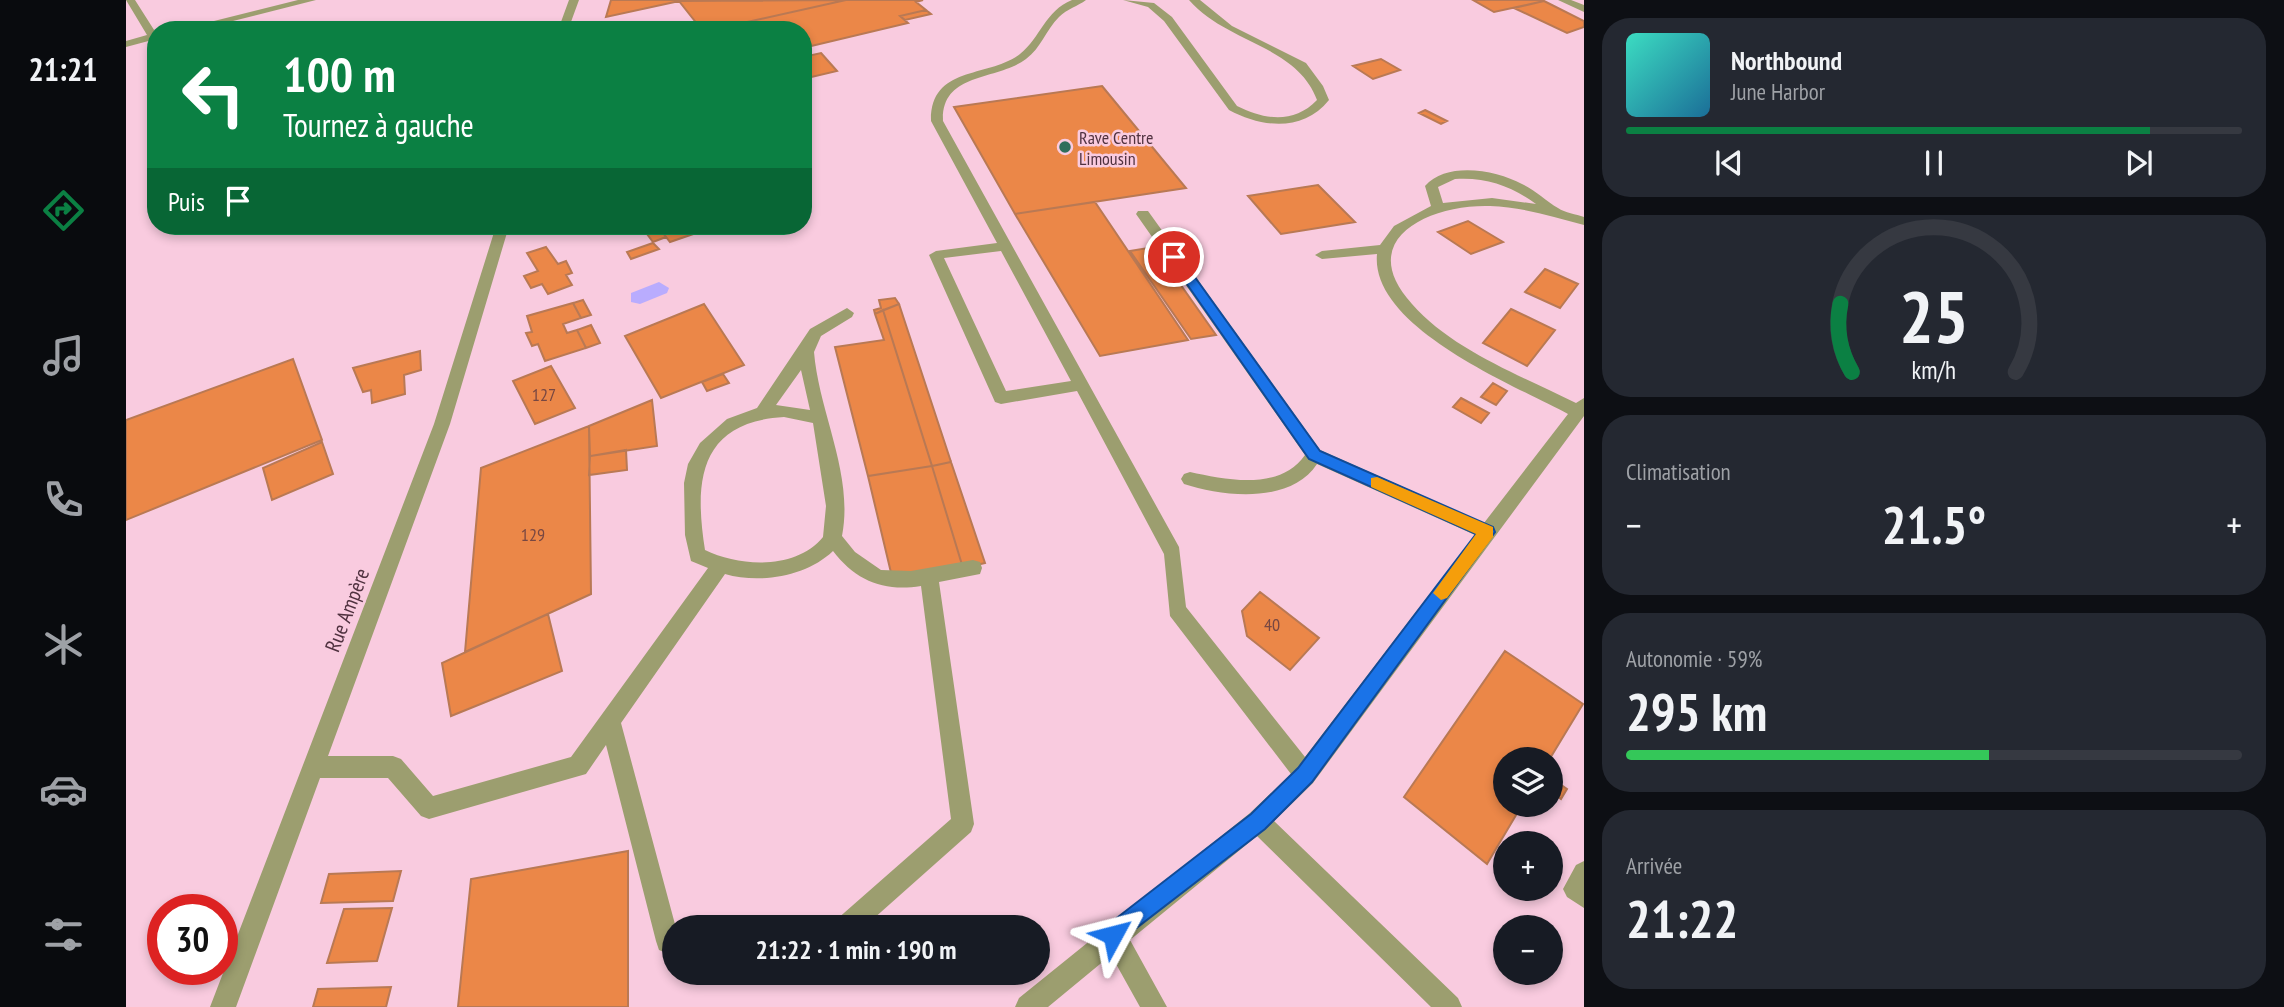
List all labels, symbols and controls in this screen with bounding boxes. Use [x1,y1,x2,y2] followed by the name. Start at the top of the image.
[283,42,396,106] text: 100 m
[1731,44,1842,77] text: Northbound
[28,48,98,90] text: 21:21
[168,49,259,140] icon: left
[1731,77,1825,106] text: June Harbor
[283,104,474,146] text: Tournez à gauche
[1079,126,1153,170] place label: Rave Centre Limousin
[1057,139,1073,155] marker: Rave Centre Limousin
[1710,144,1748,182] icon: previous
[1915,144,1953,182] icon: pause
[2120,144,2158,182] icon: next
[219,182,257,220] icon: arrive
[168,185,205,218] text: Puis
[39,186,88,235] icon: directions
[1144,227,1204,287] pin
[1155,238,1193,276] icon: arrive
[1899,269,1969,363] text: 25
[39,331,88,380] icon: music
[1912,354,1956,386] text: km/h
[532,383,556,406] house number: 127
[1626,457,1731,486] text: Climatisation
[39,475,88,524] icon: phone
[1882,491,1986,558] text: 21.5°
[1626,500,1642,549] text: −
[2226,500,2242,549] text: +
[521,523,545,546] house number: 129
[319,564,375,656] street label: Rue Ampère
[1264,613,1280,636] house number: 40
[39,620,88,669] icon: climate
[1626,644,1762,673] text: Autonomie · 59%
[1626,678,1767,745] text: 295 km
[1493,747,1563,985] map controls
[1493,747,1563,817] button: layers
[39,765,88,814] icon: car
[1493,831,1563,901] button: +
[1626,851,1682,880] text: Arrivée
[1626,885,1738,952] text: 21:22
[147,894,238,985] speed limit sign: 30
[1076,898,1150,972] position arrow
[39,910,88,959] icon: filters
[1493,915,1563,985] button: −
[756,933,956,966] text: 21:22 · 1 min · 190 m

